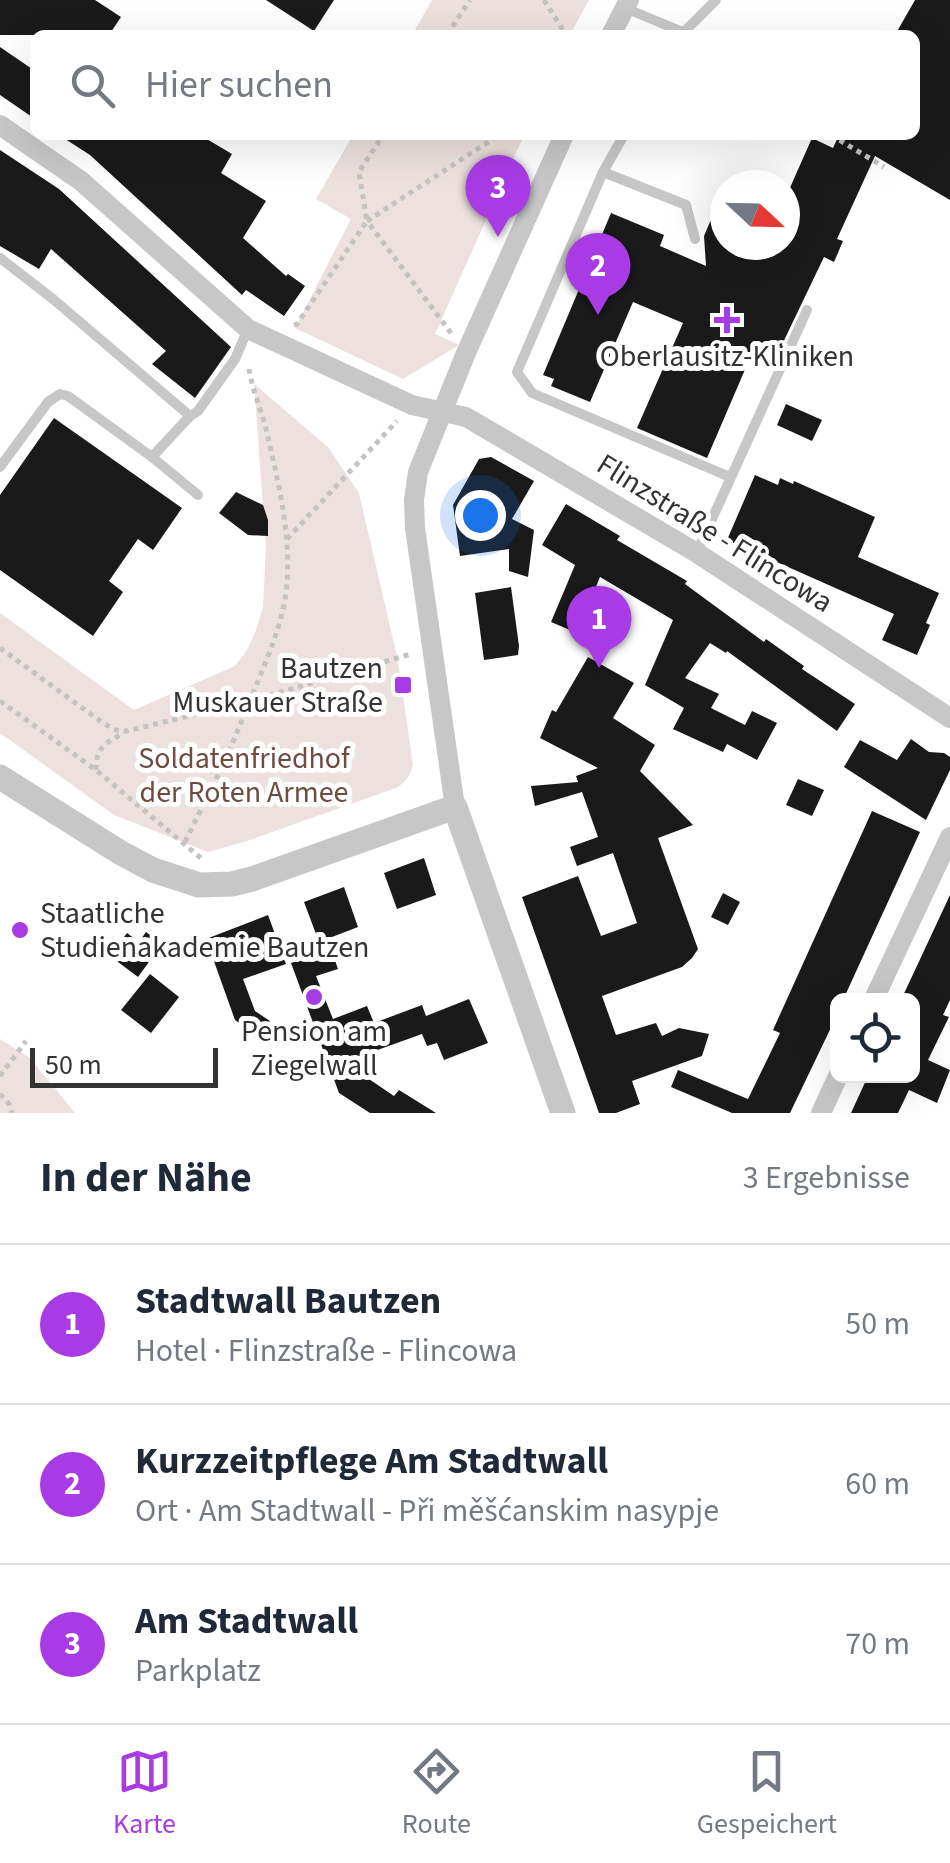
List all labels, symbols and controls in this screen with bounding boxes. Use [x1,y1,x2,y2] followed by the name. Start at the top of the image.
[30,30,920,140] search box
[65,58,120,113] icon: search
[145,58,333,112] text: Hier suchen
[466,154,530,237] pin: 3
[710,170,800,260] north arrow
[566,232,630,315] pin: 2
[714,307,740,333] marker: Oberlausitz-Kliniken
[600,335,854,378] place label: Oberlausitz-Kliniken
[588,443,841,624] street label: Flinzstraße - Flincowa
[455,490,506,541] your location
[566,586,632,668] pin: 1
[173,647,383,724] place label: Bautzen Muskauer Straße
[392,674,414,696] marker: Bautzen Muskauer Straße
[138,737,351,814] park label: Soldatenfriedhof der Roten Armee
[40,892,370,969] place label: Staatliche Studienakademie Bautzen
[9,919,31,941] marker: Staatliche Studienakademie Bautzen
[303,986,325,1008] marker: Pension am Ziegelwall
[830,993,920,1083] map controls
[830,993,920,1083] button: locate
[241,1010,387,1087] place label: Pension am Ziegelwall
[30,1043,218,1088] scale bar
[45,1045,102,1085] text: 50 m
[40,1148,252,1208] text: In der Nähe
[743,1155,910,1201] text: 3 Ergebnisse
[135,1274,441,1328] text: Stadtwall Bautzen
[64,1301,81,1347] text: 1
[845,1301,910,1347] text: 50 m
[135,1328,517,1374] text: Hotel · Flinzstraße - Flincowa
[135,1434,608,1488] text: Kurzzeitpflege Am Stadtwall
[64,1461,81,1507] text: 2
[845,1461,910,1507] text: 60 m
[135,1488,719,1534] text: Ort · Am Stadtwall - Při měšćanskim nasypje
[135,1594,358,1648] text: Am Stadtwall
[64,1621,81,1667] text: 3
[845,1621,910,1667] text: 70 m
[135,1648,261,1694] text: Parkplatz
[113,1744,176,1844] tab: Karte
[402,1744,471,1844] tab: Route
[697,1744,837,1844] tab: Gespeichert

